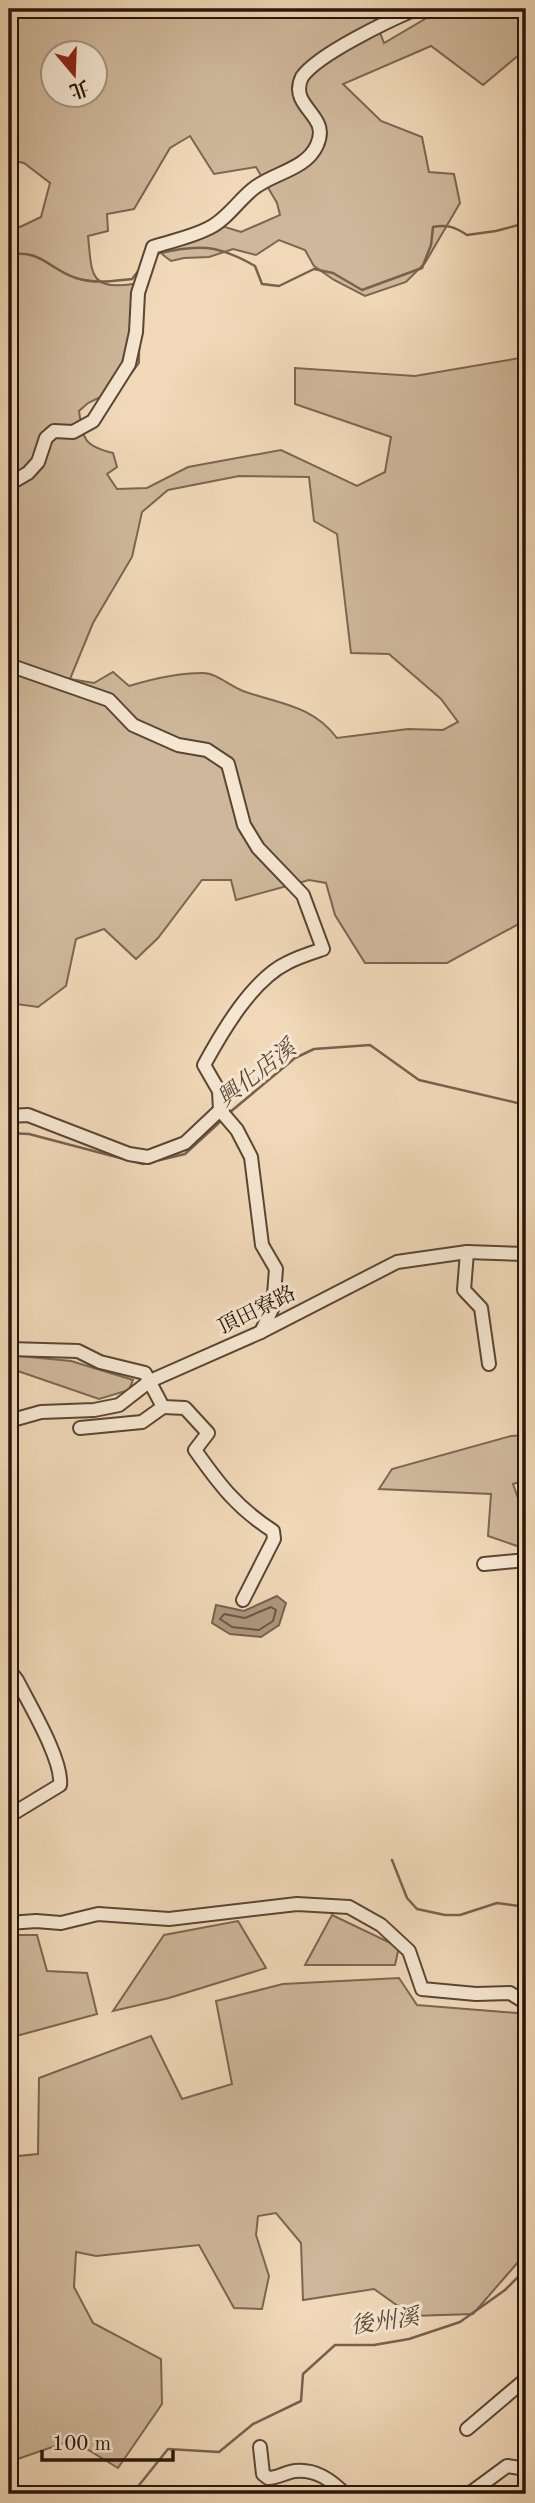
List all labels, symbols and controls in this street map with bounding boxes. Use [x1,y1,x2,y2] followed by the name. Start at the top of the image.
[38,38,108,108] north arrow
[67,76,91,102] text: 北
[212,1033,303,1111] water label: 興化店溪
[214,1281,299,1339] street label: 頂田寮路
[349,2303,424,2338] water label: 後州溪
[42,2419,173,2463] scale bar
[52,2434,111,2455] text: 100 m

